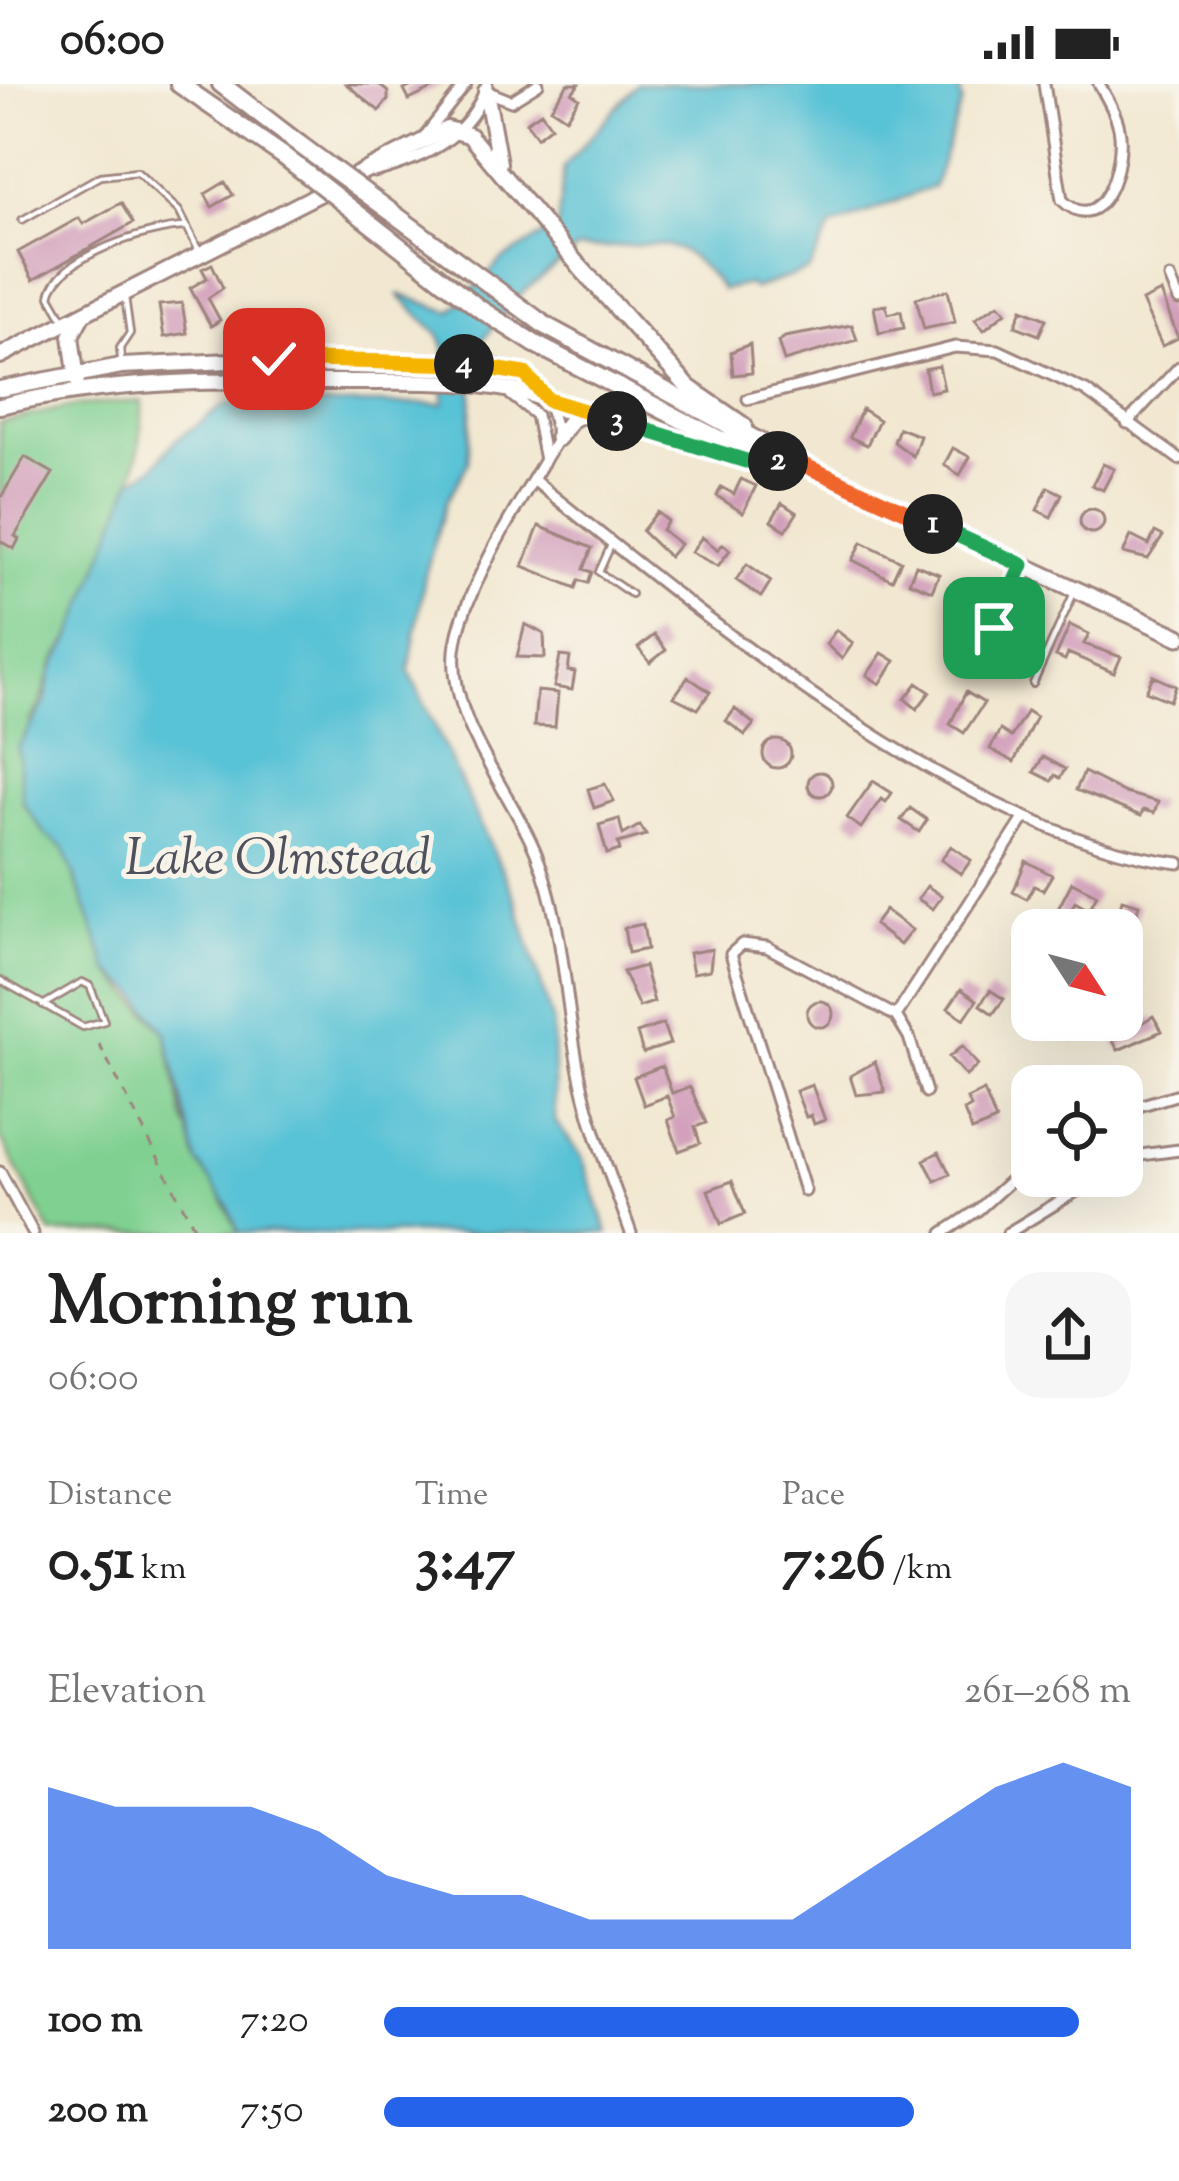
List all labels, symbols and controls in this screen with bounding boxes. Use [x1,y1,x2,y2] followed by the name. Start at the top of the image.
[60,10,165,75] text: 06:00
[223,308,325,410] pin
[241,326,307,392] icon: check
[434,334,494,394] pin: 4
[456,340,472,388] text: 4
[587,391,647,451] pin: 3
[610,397,624,445] text: 3
[748,431,808,491] pin: 2
[770,437,786,485] text: 2
[903,494,963,554] pin: 1
[927,500,939,548] text: 1
[943,577,1045,679] pin
[961,595,1027,661] icon: arrive
[125,824,431,897] water label: Lake Olmstead
[1011,909,1143,1041] north arrow
[1011,909,1143,1197] map controls
[1011,1065,1143,1197] button: locate
[48,1259,413,1354] text: Morning run
[1005,1272,1131,1398] button: share
[48,1352,139,1408] text: 06:00
[48,1472,172,1520] text: Distance
[415,1472,488,1520] text: Time
[782,1472,845,1520] text: Pace
[48,1520,134,1607] text: 0.51
[415,1520,515,1607] text: 3:47
[782,1520,886,1607] text: 7:26
[134,1546,186,1594] text: km
[886,1546,952,1594] text: /km
[48,1665,206,1721] text: Elevation
[964,1665,1131,1721] text: 261–268 m
[48,1994,143,2050] text: 100 m
[240,1994,309,2050] text: 7:20
[48,2084,148,2140] text: 200 m
[240,2084,304,2140] text: 7:50

